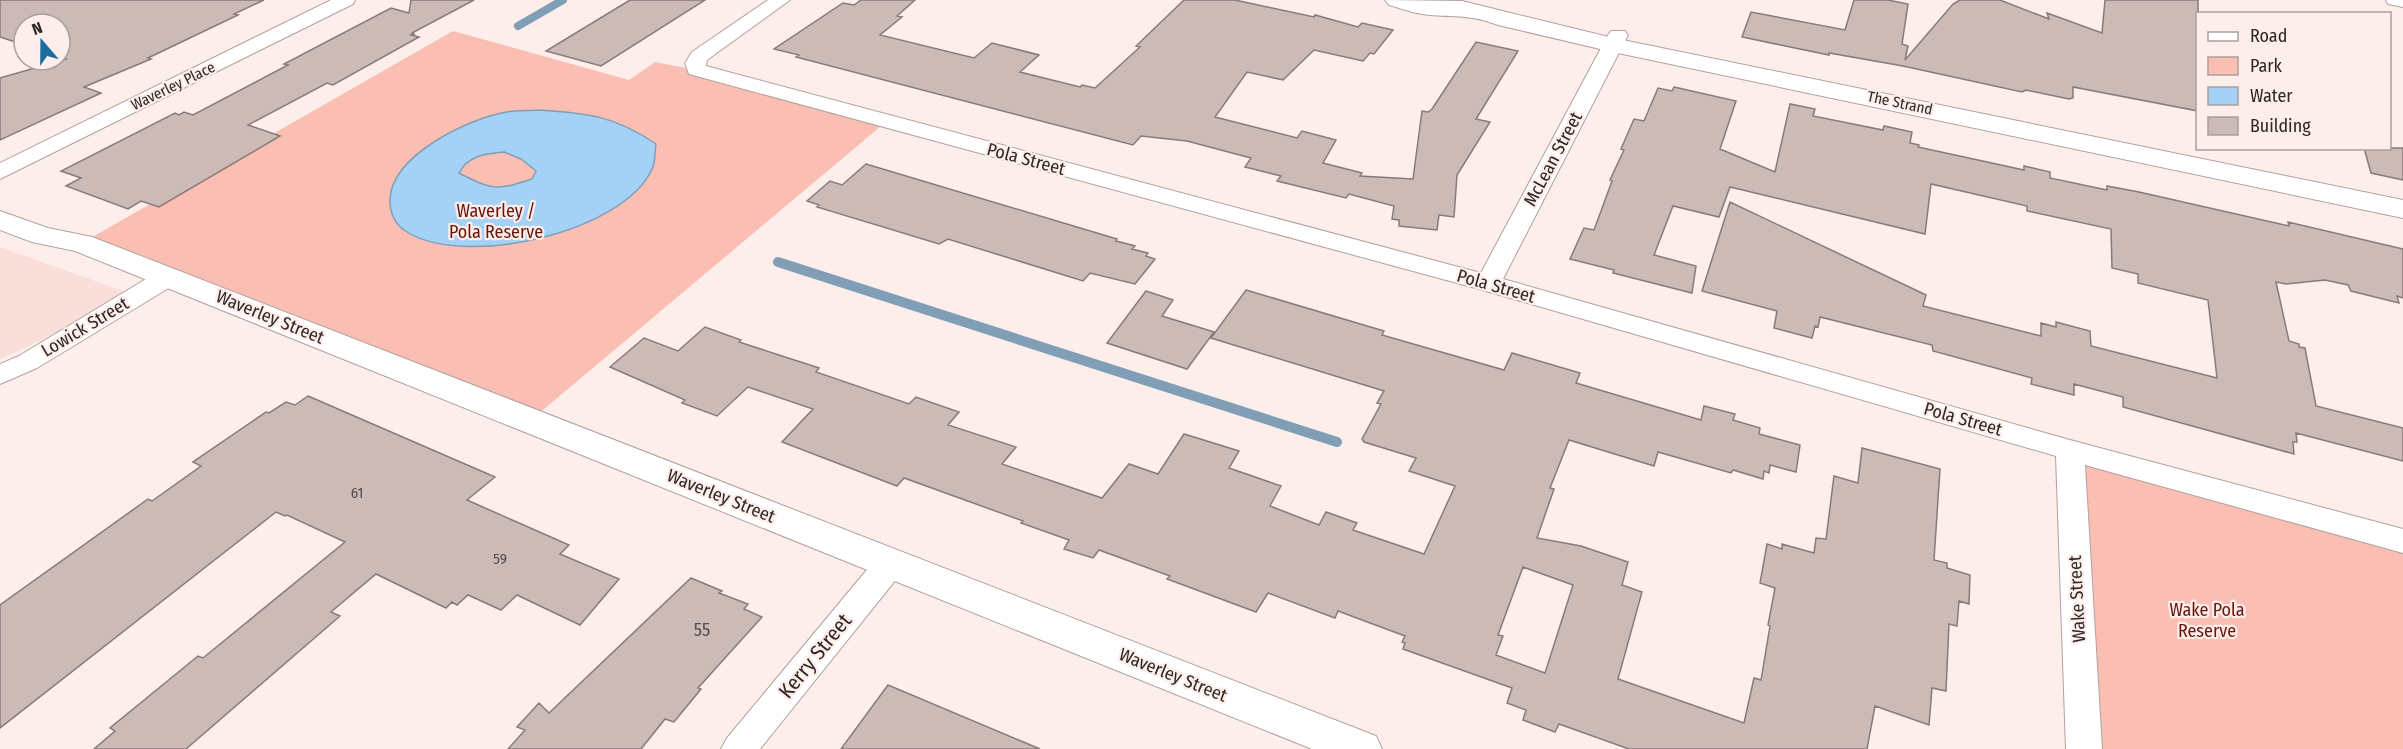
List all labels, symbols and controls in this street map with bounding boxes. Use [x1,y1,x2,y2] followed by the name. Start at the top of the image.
[12,12,72,72] north arrow
[2196,12,2391,150] legend
[29,18,45,39] text: N
[2250,25,2287,47] text: Road
[2250,55,2283,77] text: Park
[128,58,218,114] street label: Waverley Place
[2250,85,2293,107] text: Water
[1866,87,1934,119] street label: The Strand
[1519,108,1587,210] street label: McLean Street
[2250,115,2311,137] text: Building
[984,138,1068,180] street label: Pola Street
[449,200,543,243] park label: Waverley / Pola Reserve
[1454,264,1538,308] street label: Pola Street
[213,285,327,349] street label: Waverley Street
[37,292,133,362] street label: Lowick Street
[1921,397,2005,441] street label: Pola Street
[664,464,778,528] street label: Waverley Street
[351,484,363,502] house number: 61
[493,550,507,568] house number: 59
[2064,555,2090,643] street label: Wake Street
[2170,599,2245,642] park label: Wake Pola Reserve
[773,608,857,704] street label: Kerry Street
[694,619,710,641] house number: 55
[1116,643,1230,707] street label: Waverley Street

